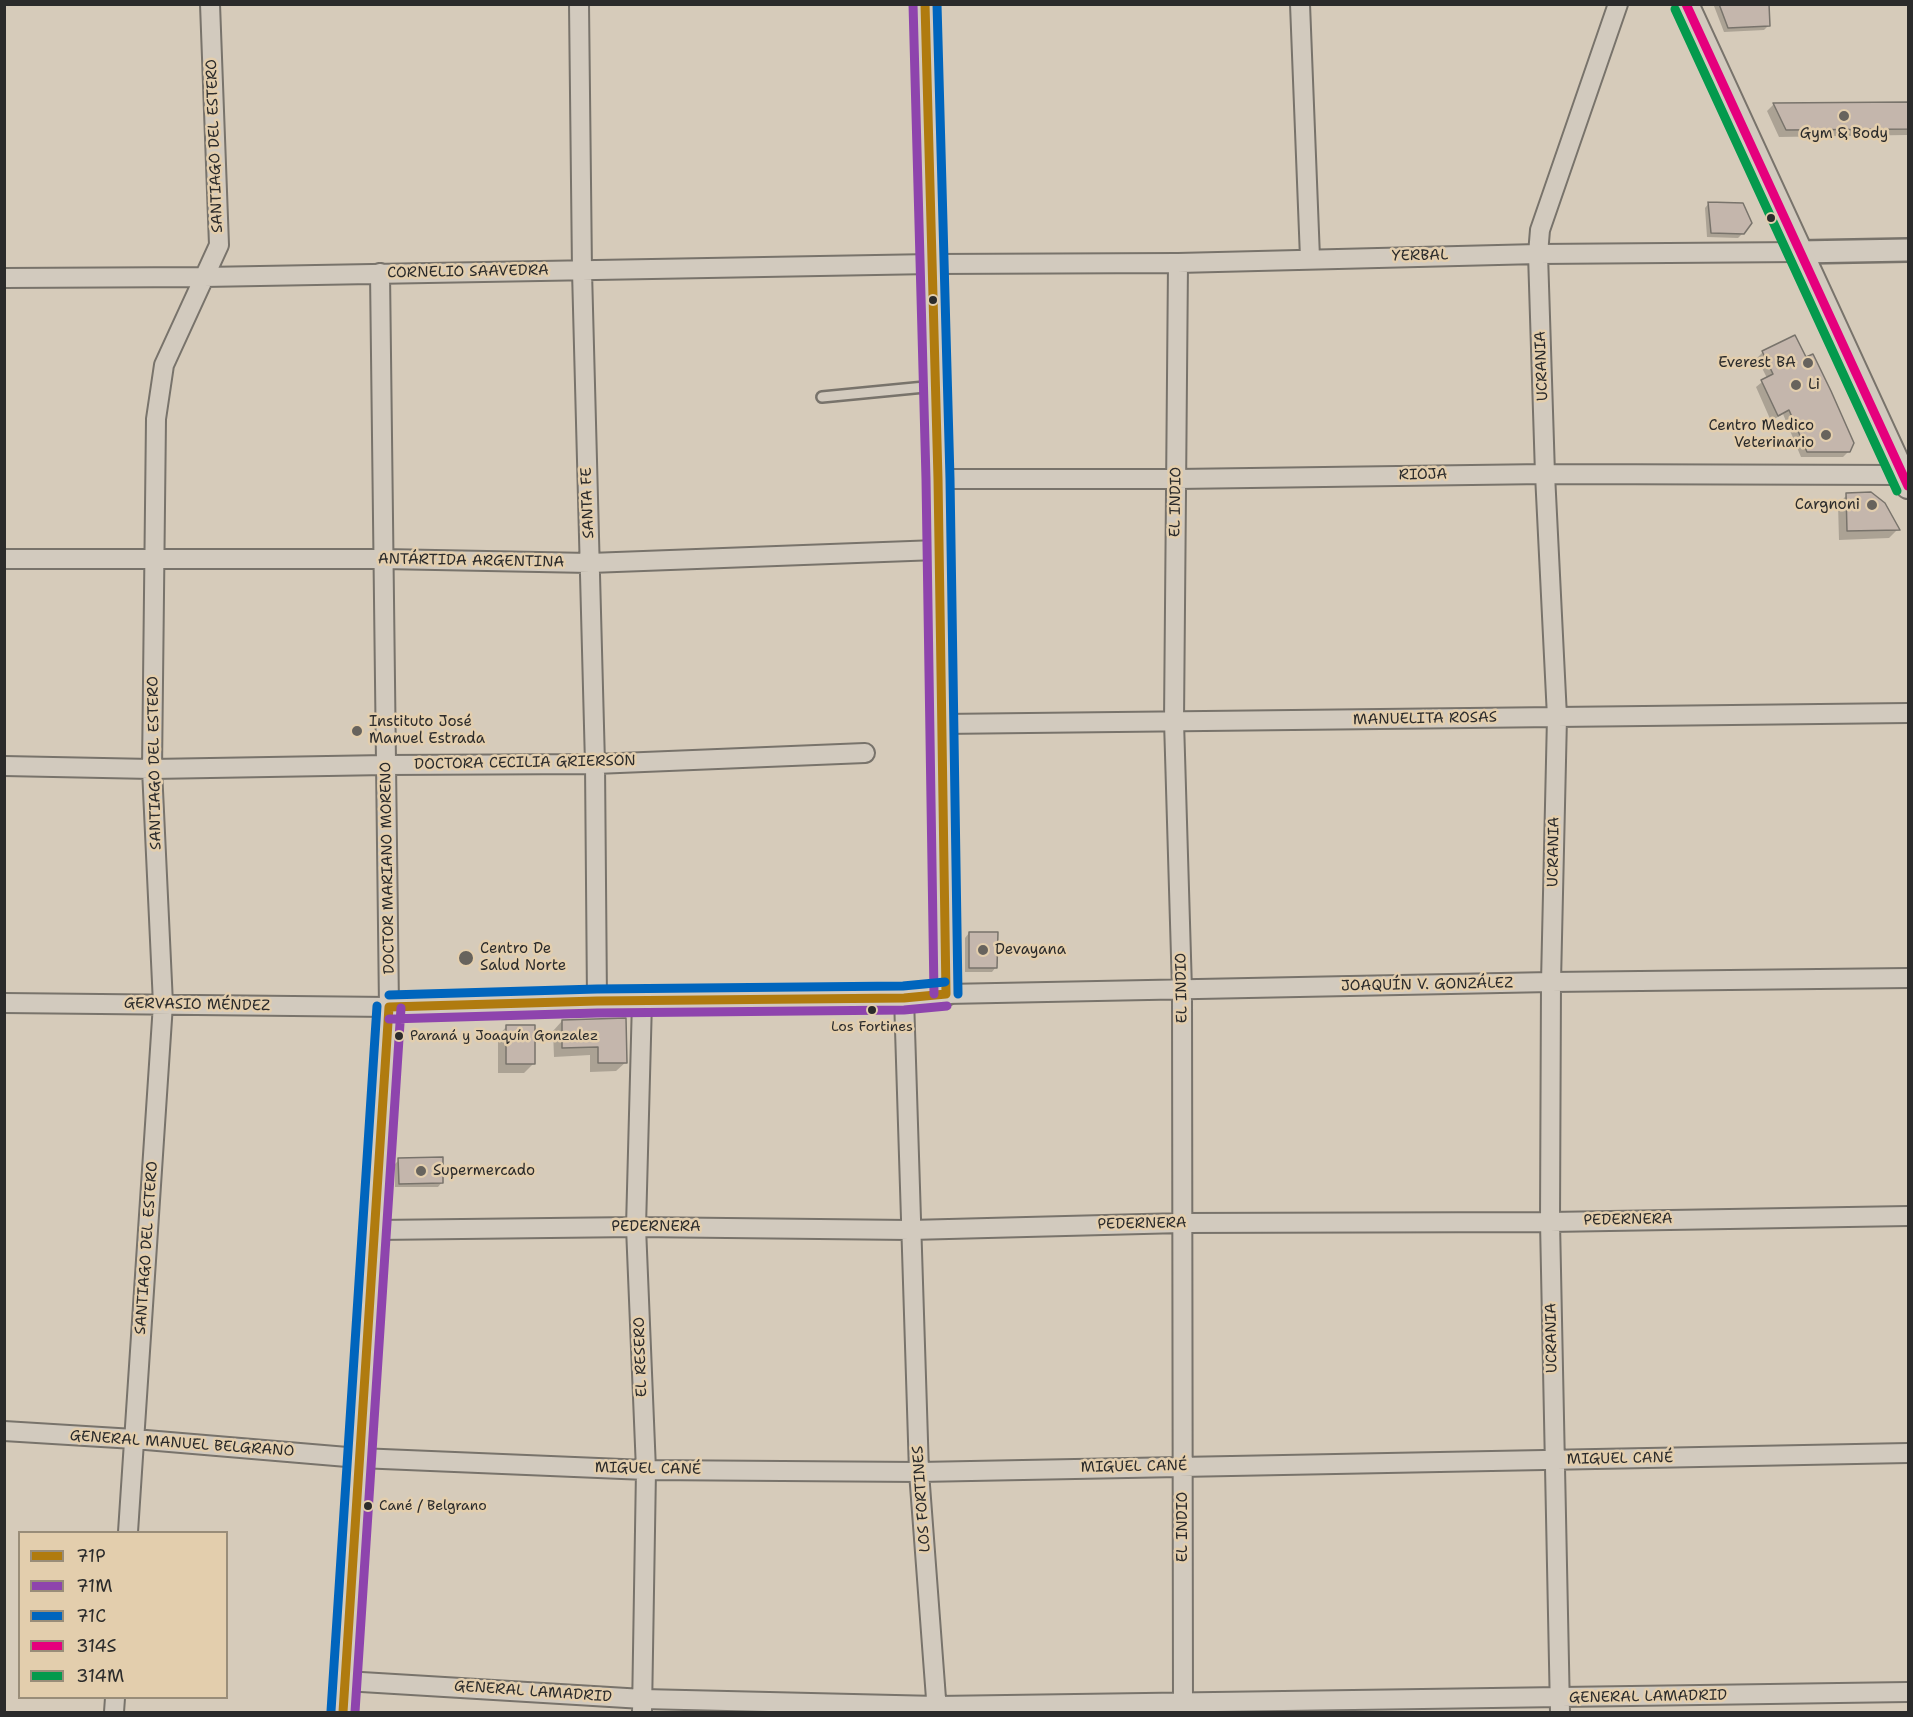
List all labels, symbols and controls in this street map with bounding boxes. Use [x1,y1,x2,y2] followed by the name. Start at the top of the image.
[203,59,227,233] street label: SANTIAGO DEL ESTERO
[1837,109,1851,123] marker: Gym & Body
[1800,125,1888,143] place label: Gym & Body
[1765,212,1777,224] unlabelled marker
[1392,247,1448,265] street label: YERBAL
[387,262,549,282] street label: CORNELIO SAAVEDRA
[927,294,939,306] unlabelled marker
[1532,331,1552,401] street label: UCRANIA
[1718,354,1796,372] place label: Everest BA
[1801,356,1815,370] marker: Everest BA
[1808,376,1820,394] place label: Li
[1789,378,1803,392] marker: Li
[1708,417,1814,452] place label: Centro Medico Veterinario
[1819,428,1833,442] marker: Centro Medico Veterinario
[1399,466,1447,484] street label: RIOJA
[578,467,598,539] street label: SANTA FE
[1166,467,1186,537] street label: EL INDIO
[1795,496,1860,514] place label: Cargnoni
[1865,498,1879,512] marker: Cargnoni
[378,550,564,572] street label: ANTÁRTIDA ARGENTINA
[144,676,166,850] street label: SANTIAGO DEL ESTERO
[1353,709,1497,729] street label: MANUELITA ROSAS
[369,713,485,748] place label: Instituto José Manuel Estrada
[350,724,364,738] marker: Instituto José Manuel Estrada
[414,752,636,774] street label: DOCTORA CECILIA GRIERSON
[377,762,399,974] street label: DOCTOR MARIANO MORENO
[1544,817,1564,887] street label: UCRANIA
[480,940,566,975] place label: Centro De Salud Norte
[995,941,1066,959] place label: Devayana
[976,943,990,957] marker: Devayana
[457,949,475,967] marker: Centro De Salud Norte
[1172,953,1192,1023] street label: EL INDIO
[1341,974,1513,996] street label: JOAQUÍN V. GONZÁLEZ
[124,995,270,1015] street label: GERVASIO MÉNDEZ
[866,1004,878,1016] marker: Los Fortines
[831,1019,913,1035] place label: Los Fortines
[410,1028,598,1044] place label: Paraná y Joaquín Gonzalez
[393,1030,405,1042] marker: Paraná y Joaquín Gonzalez
[132,1161,162,1335] street label: SANTIAGO DEL ESTERO
[433,1162,535,1180] place label: Supermercado
[414,1164,428,1178] marker: Supermercado
[1583,1210,1673,1230] street label: PEDERNERA
[1097,1214,1187,1234] street label: PEDERNERA
[611,1218,701,1236] street label: PEDERNERA
[1542,1303,1562,1373] street label: UCRANIA
[631,1317,651,1397] street label: EL RESERO
[69,1427,295,1461] street label: GENERAL MANUEL BELGRANO
[909,1445,935,1553] street label: LOS FORTINES
[1567,1449,1673,1469] street label: MIGUEL CANÉ
[1081,1457,1187,1477] street label: MIGUEL CANÉ
[595,1459,701,1479] street label: MIGUEL CANÉ
[1174,1492,1192,1562] street label: EL INDIO
[379,1498,487,1514] place label: Cané / Belgrano
[362,1500,374,1512] marker: Cané / Belgrano
[18,1531,228,1699] legend
[76,1544,106,1568] text: 71P
[76,1574,112,1598] text: 71M
[76,1604,106,1628] text: 71C
[76,1634,117,1658] text: 314S
[76,1664,124,1688] text: 314M
[453,1678,613,1706] street label: GENERAL LAMADRID
[1569,1687,1727,1707] street label: GENERAL LAMADRID

